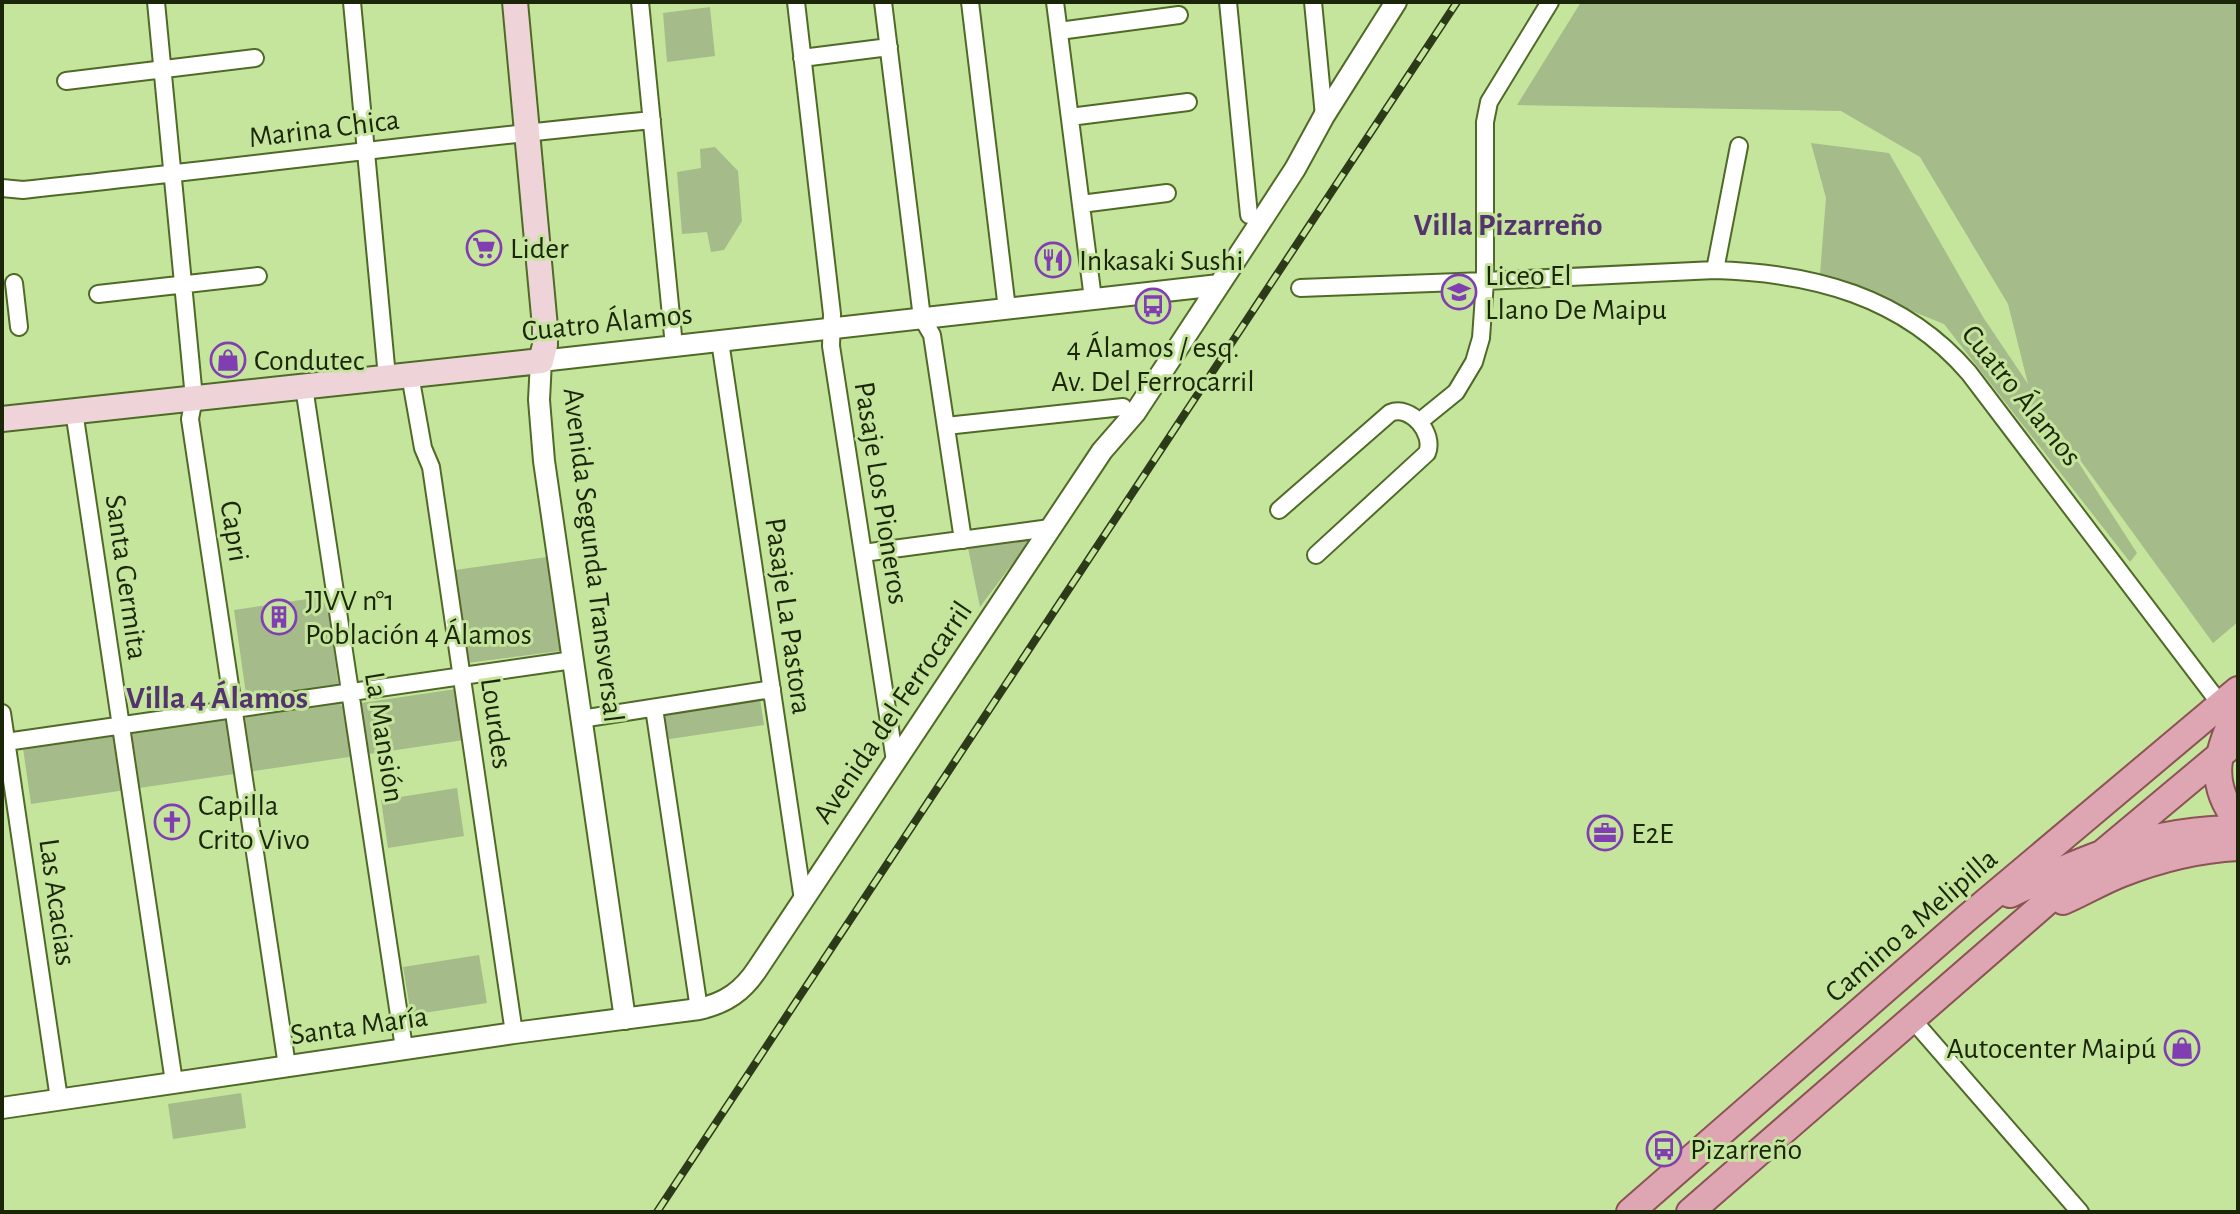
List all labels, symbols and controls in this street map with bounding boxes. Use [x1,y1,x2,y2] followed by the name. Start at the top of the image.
[247,105,401,153] street label: Marina Chica
[1413,209,1603,241] district label: Villa Pizarreño
[465,229,503,267] supermarket icon: Lider
[510,234,569,264] place label: Lider
[1034,241,1072,279] restaurant icon: Inkasaki Sushi
[1079,246,1243,276] place label: Inkasaki Sushi
[1485,261,1667,325] place label: Liceo El Llano De Maipu
[1440,273,1478,311] school or university icon: Liceo El Llano De Maipu
[1134,287,1172,325] bus stop icon: 4 Álamos / esq. Av. Del Ferrocarril
[520,297,694,347] street label: Cuatro Álamos
[1956,318,2088,472] street label: Cuatro Álamos
[1051,331,1255,397] place label: 4 Álamos / esq. Av. Del Ferrocarril
[209,341,247,379] shop icon: Condutec
[254,346,365,376] place label: Condutec
[849,380,913,607] street label: Pasaje Los Pioneros
[558,386,628,724] street label: Avenida Segunda Transversal
[100,493,152,662] street label: Santa Germita
[214,498,254,564] street label: Capri
[759,516,817,716] street label: Pasaje La Pastora
[305,586,532,650] place label: JJVV n°1 Población 4 Álamos
[808,596,978,829] street label: Avenida del Ferrocarril
[260,598,298,636] building icon: JJVV n°1 Población 4 Álamos
[359,670,409,805] street label: La Mansión
[475,676,517,771] street label: Lourdes
[126,680,308,714] district label: Villa 4 Álamos
[198,791,310,855] place label: Capilla Crito Vivo
[153,803,191,841] church icon: Capilla Crito Vivo
[1586,814,1624,852] office icon: E2E
[1631,819,1674,849] place label: E2E
[33,837,81,968] street label: Las Acacias
[1820,843,2003,1008] street label: Camino a Melipilla
[288,1001,430,1050] street label: Santa María
[2163,1029,2201,1067] shop icon: Autocenter Maipú
[1947,1034,2156,1064] place label: Autocenter Maipú
[1645,1130,1683,1168] bus stop icon: Pizarreño
[1690,1135,1802,1165] place label: Pizarreño

